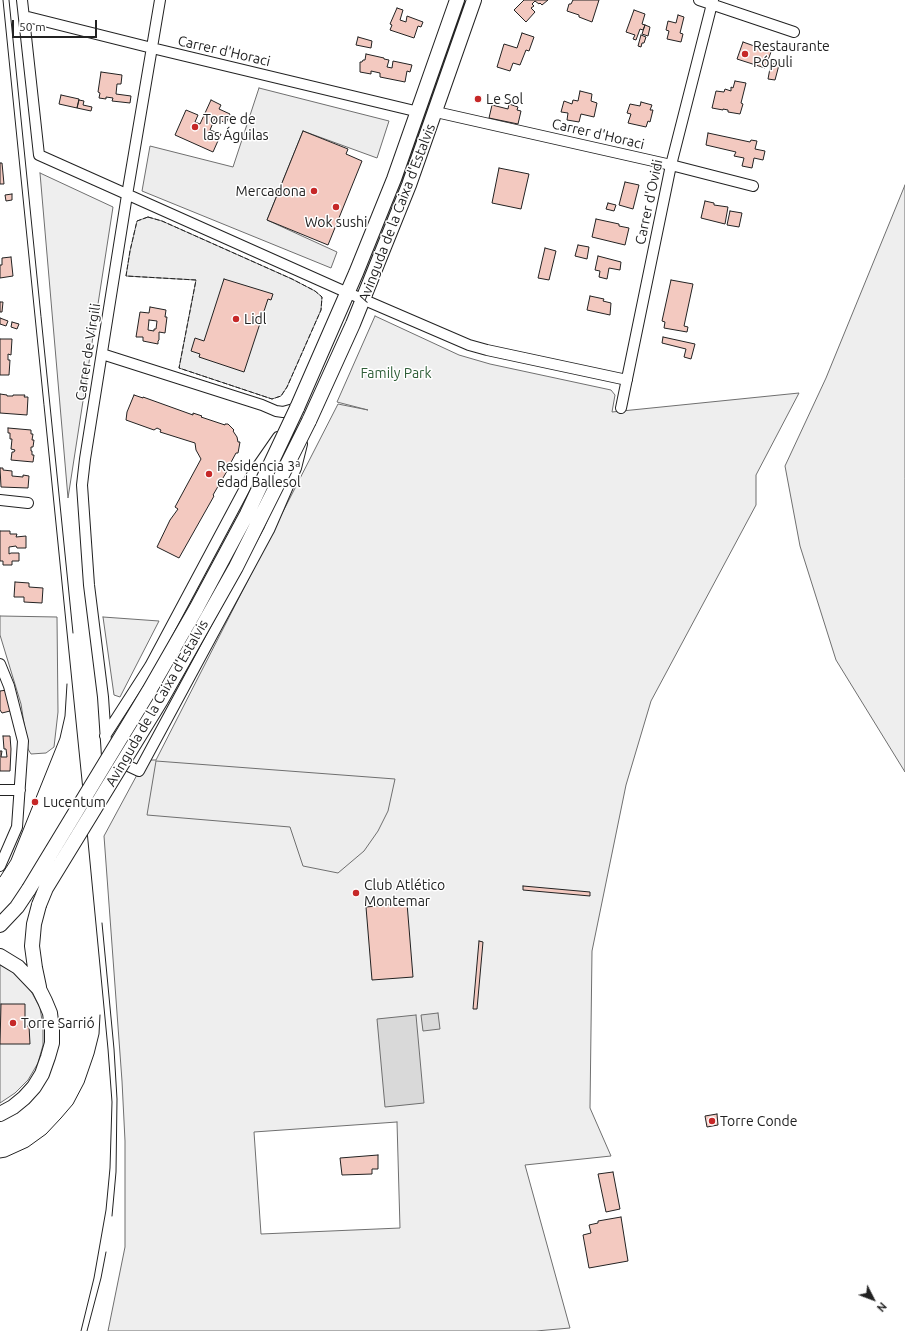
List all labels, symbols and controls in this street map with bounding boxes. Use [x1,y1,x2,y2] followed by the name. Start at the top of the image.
[14,12,99,38] scale bar
[19,20,46,33] text: 50 m
[176,32,272,70] street label: Carrer d'Horaci
[753,38,830,70] place label: Restaurante Pópuli
[740,49,750,59] marker: Restaurante Pópuli
[486,91,523,107] place label: Le Sol
[473,94,483,104] marker: Le Sol
[203,111,269,144] place label: Torre de las Águilas
[550,115,646,153] street label: Carrer d'Horaci
[355,121,439,305] street label: Avinguda de la Caixa d'Estalvis
[190,122,200,132] marker: Torre de las Águilas
[632,158,666,246] street label: Carrer d'Ovidi
[236,183,306,199] place label: Mercadona
[309,186,319,196] marker: Mercadona
[331,202,341,212] marker: Wok sushi
[305,214,367,230] place label: Wok sushi
[72,302,104,402] street label: Carrer de Virgili
[244,311,266,327] place label: Lidl
[231,314,241,324] marker: Lidl
[361,365,431,381] park label: Family Park
[217,458,301,490] place label: Residencia 3ª edad Ballesol
[204,469,214,479] marker: Residencia 3ª edad Ballesol
[102,617,212,789] street label: Avinguda de la Caixa d'Estalvis
[43,794,106,810] place label: Lucentum
[30,797,40,807] marker: Lucentum
[364,877,445,910] place label: Club Atlético Montemar
[351,888,361,898] marker: Club Atlético Montemar
[21,1015,95,1031] place label: Torre Sarrió
[8,1018,18,1028] marker: Torre Sarrió
[720,1113,798,1129] place label: Torre Conde
[707,1116,717,1126] marker: Torre Conde
[853,1279,893,1319] north arrow
[875,1300,889,1314] text: N

